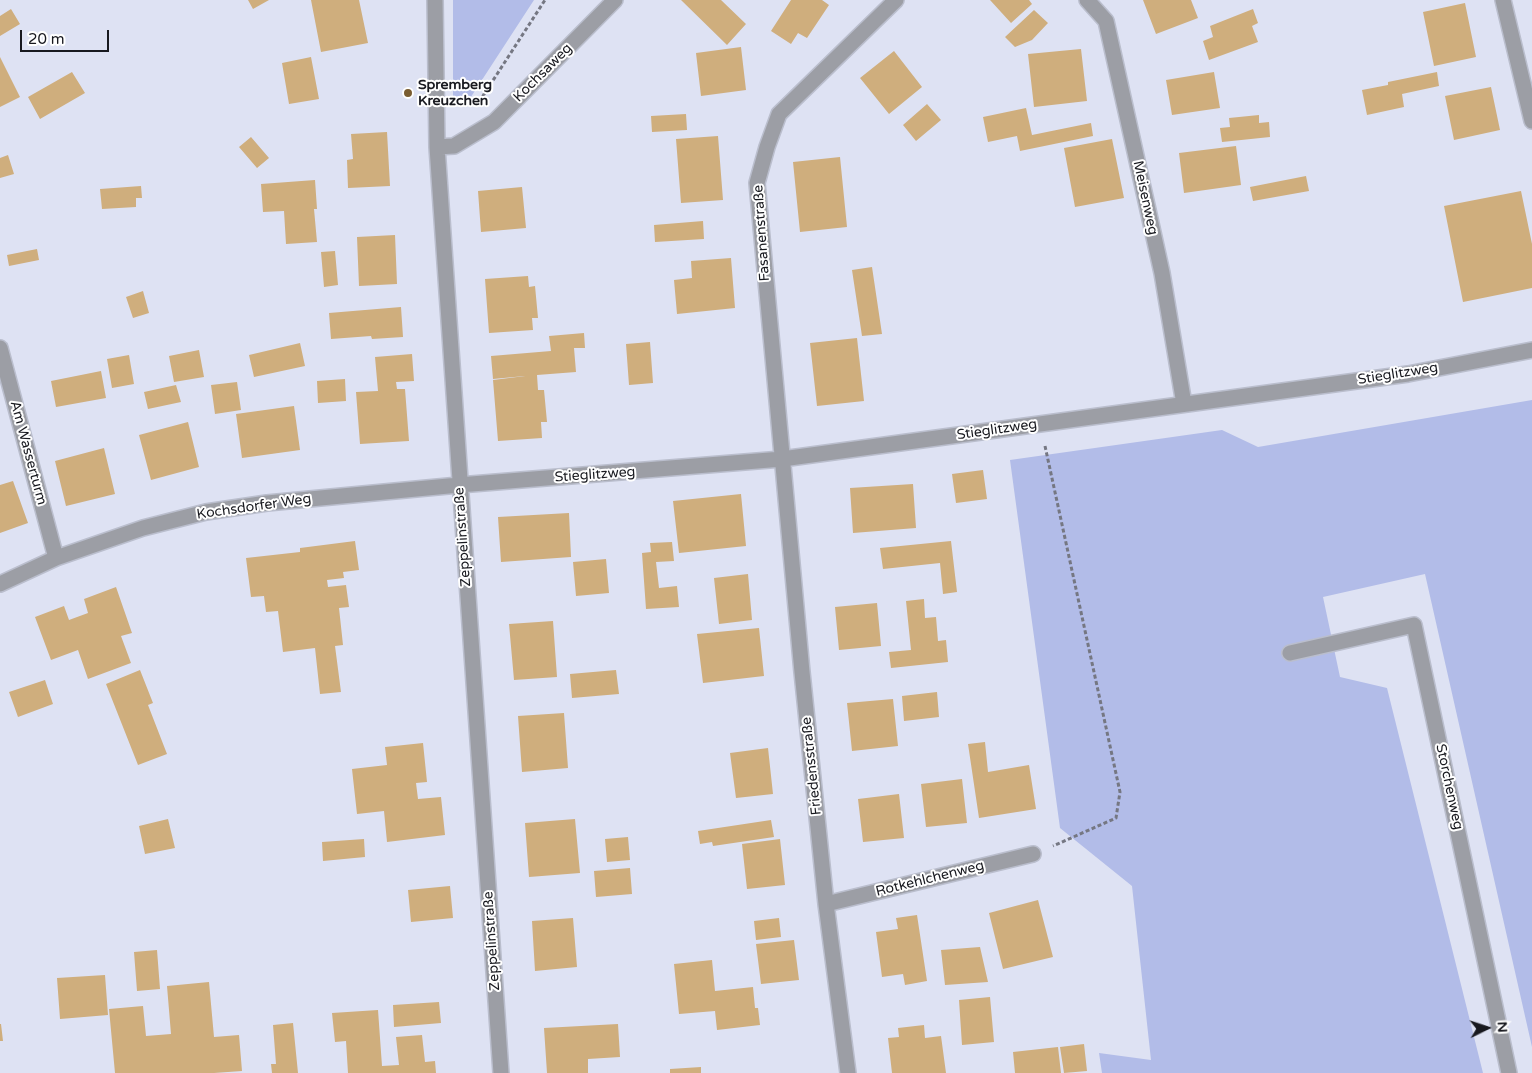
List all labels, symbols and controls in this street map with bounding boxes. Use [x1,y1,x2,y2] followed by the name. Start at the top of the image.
[22,20,111,52] scale bar
[28,30,65,48] text: 20 m
[510,40,576,106] street label: Kochsaweg
[418,77,492,110] place label: Spremberg Kreuzchen
[402,87,414,99] marker: Spremberg Kreuzchen
[1129,159,1161,237] street label: Meisenweg
[750,184,774,282] street label: Fasanenstraße
[1357,359,1439,389] street label: Stieglitzweg
[6,399,50,507] street label: Am Wasserturm
[956,416,1038,444] street label: Stieglitzweg
[554,464,636,486] street label: Stieglitzweg
[451,487,475,587] street label: Zeppelinstraße
[196,491,312,523] street label: Kochsdorfer Weg
[798,716,826,816] street label: Friedensstraße
[1432,743,1466,831] street label: Storchenweg
[874,857,986,901] street label: Rotkehlchenweg
[480,891,504,991] street label: Zeppelinstraße
[1462,1003,1512,1053] north arrow
[1494,1021,1511,1033] text: N

